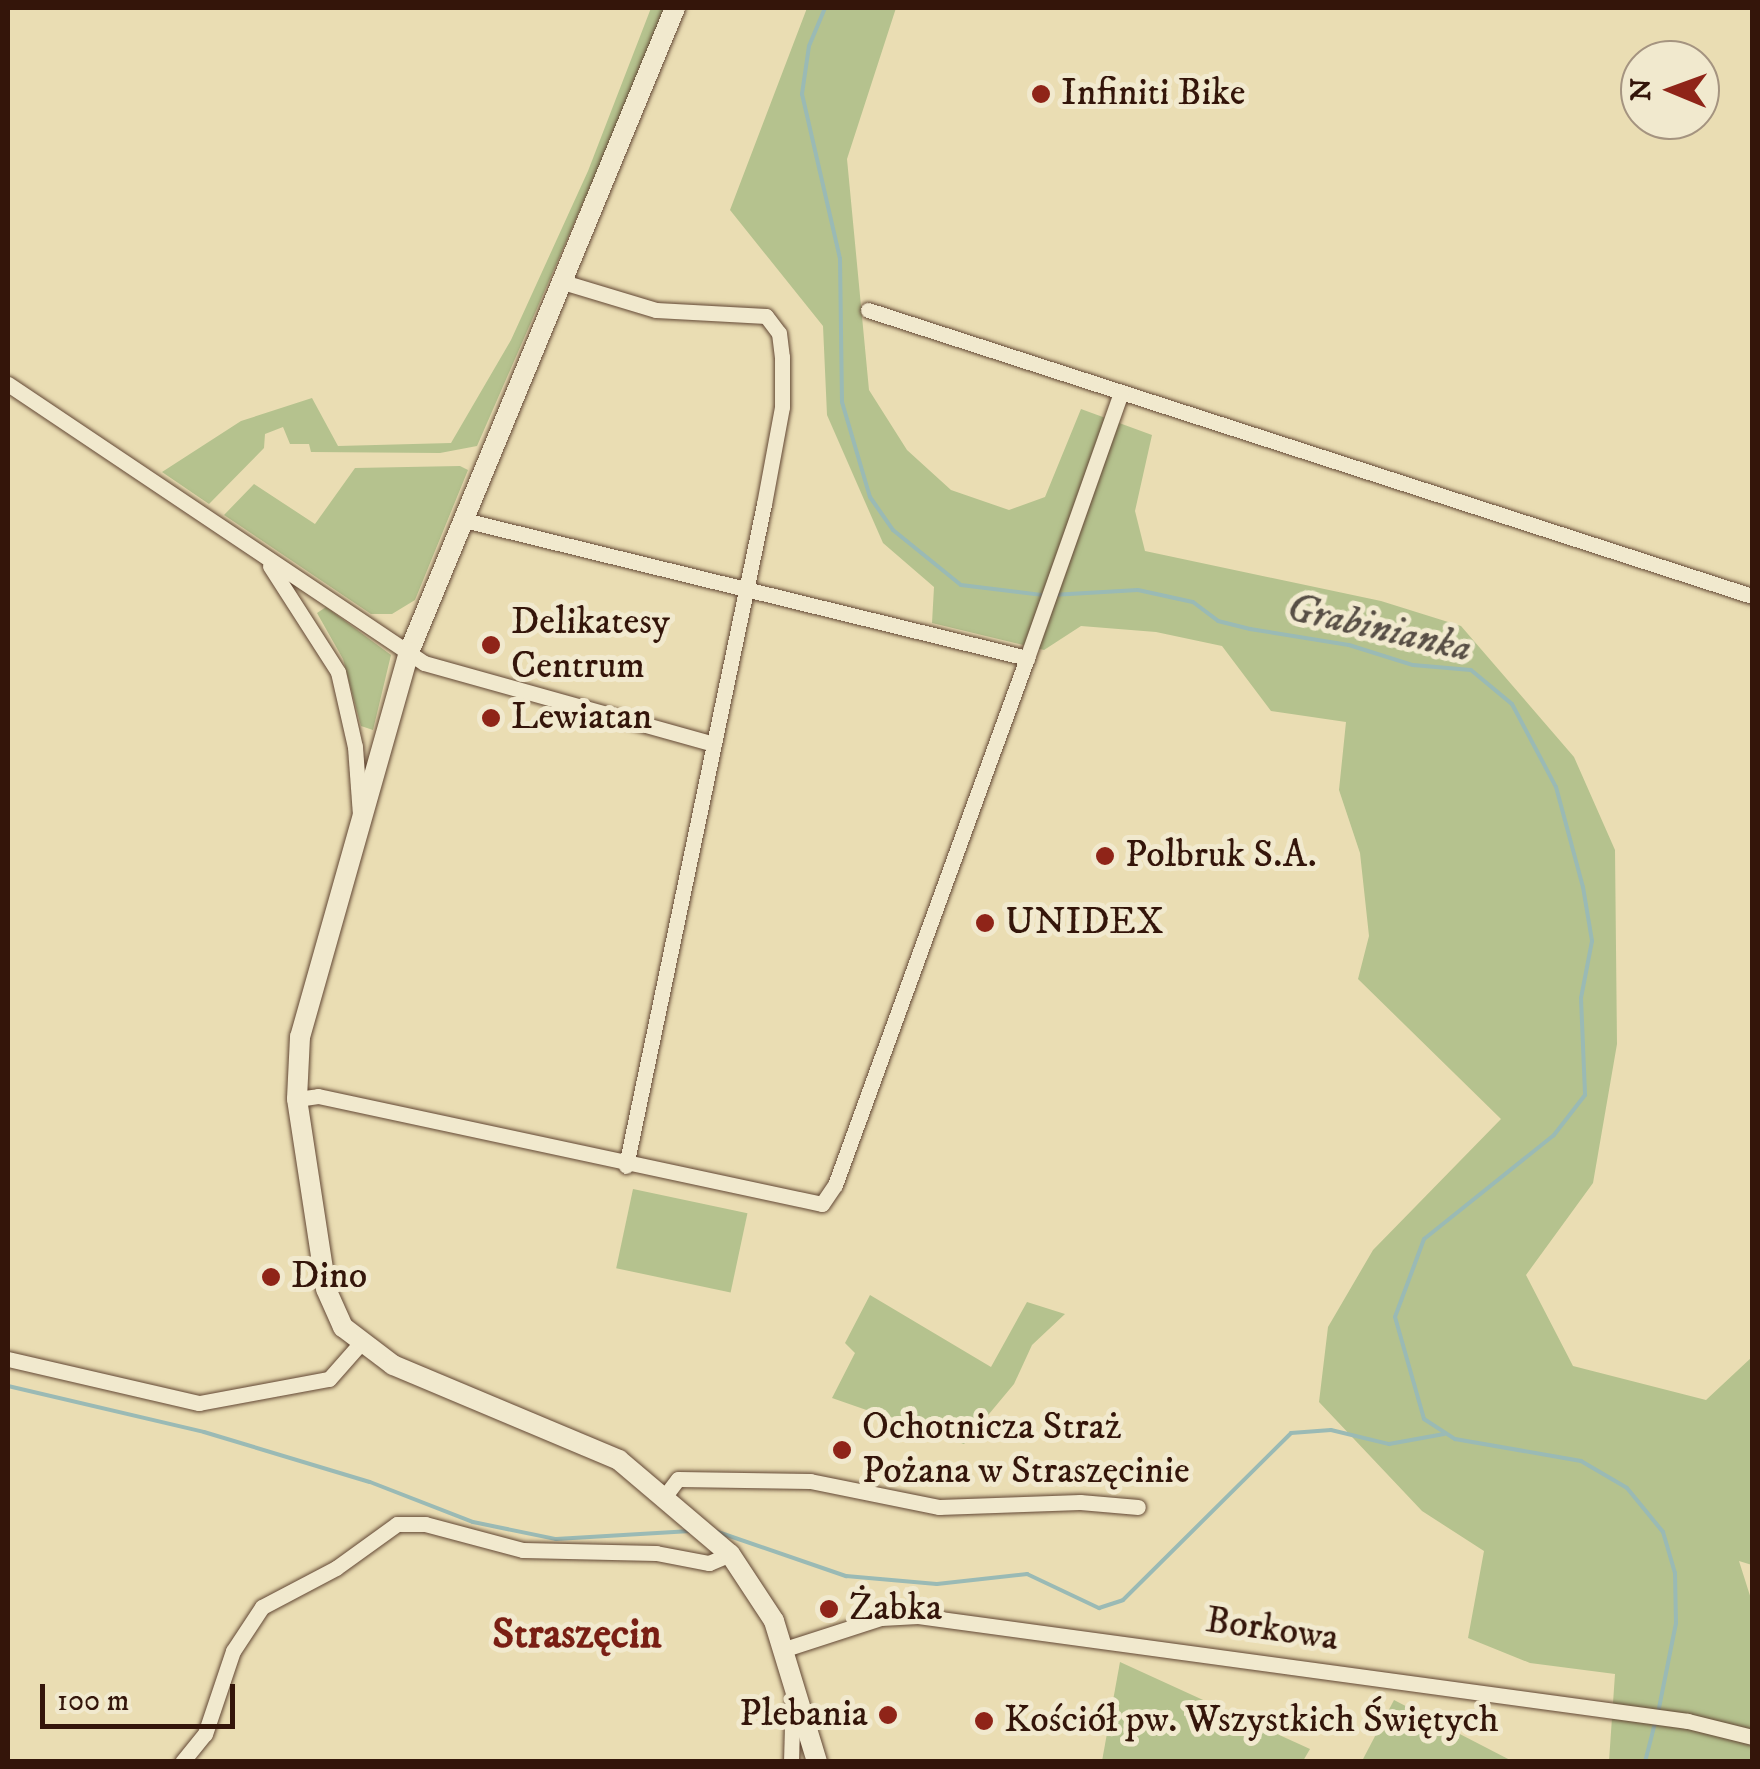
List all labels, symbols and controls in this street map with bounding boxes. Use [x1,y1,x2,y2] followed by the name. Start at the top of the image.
[1620,40,1720,140] north arrow
[1061,71,1245,117] place label: Infiniti Bike
[1624,78,1659,101] text: N
[1030,83,1052,105] marker: Infiniti Bike
[1282,584,1476,674] water label: Grabinianka
[511,600,670,689] place label: Delikatesy Centrum
[480,634,502,656] marker: Delikatesy Centrum
[511,695,652,741] place label: Lewiatan
[480,707,502,729] marker: Lewiatan
[1125,833,1317,879] place label: Polbruk S.A.
[1094,845,1116,867] marker: Polbruk S.A.
[1005,900,1164,946] place label: UNIDEX
[974,912,996,934] marker: UNIDEX
[291,1254,367,1300] place label: Dino
[260,1266,282,1288] marker: Dino
[862,1405,1190,1495] place label: Ochotnicza Straż Pożana w Straszęcinie
[831,1439,853,1461] marker: Ochotnicza Straż Pożana w Straszęcinie
[849,1586,942,1632] place label: Żabka
[818,1598,840,1620] marker: Żabka
[1203,1598,1341,1662] street label: Borkowa
[492,1610,662,1660] district label: Straszęcin
[45,1664,240,1726] scale bar
[57,1683,129,1720] text: 100 m
[739,1692,868,1738] place label: Plebania
[1004,1698,1499,1744] place label: Kościół pw. Wszystkich Świętych
[877,1704,899,1726] marker: Plebania
[973,1710,995,1732] marker: Kościół pw. Wszystkich Świętych

